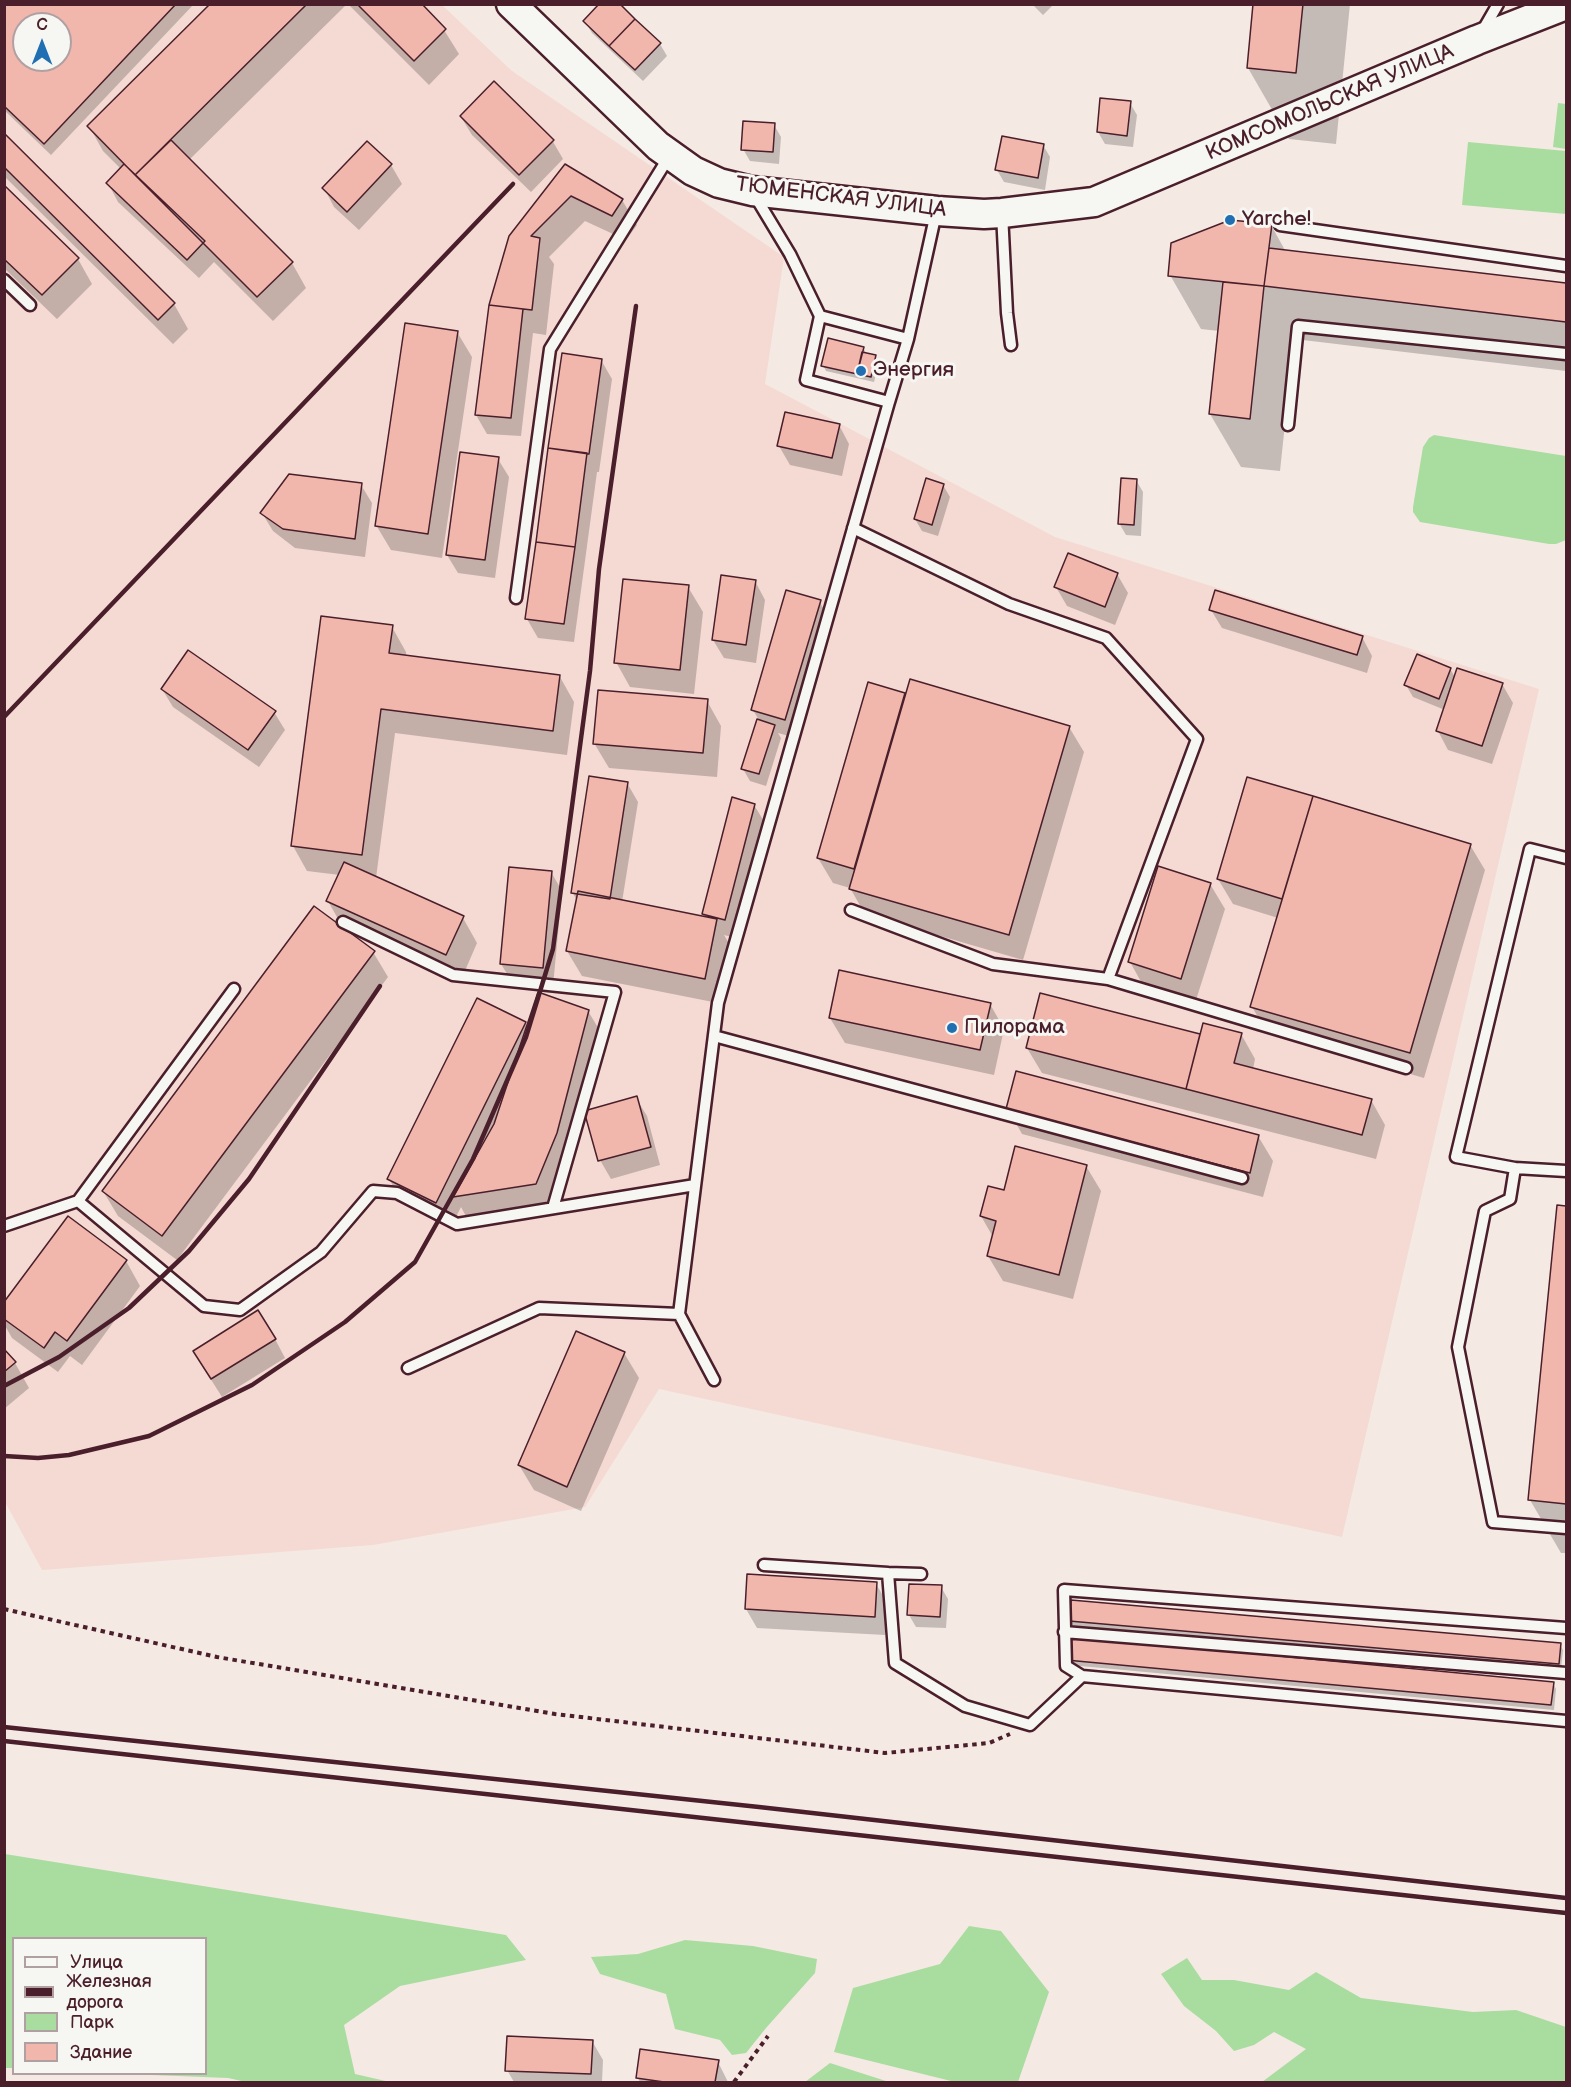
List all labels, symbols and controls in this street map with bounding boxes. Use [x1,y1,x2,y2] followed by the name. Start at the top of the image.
[12,12,72,72] north arrow
[36,16,48,35] text: С
[1202,39,1458,167] street label: КОМСОМОЛЬСКАЯ УЛИЦА
[734,173,948,223] street label: ТЮМЕНСКАЯ УЛИЦА
[1242,207,1311,233] place label: Yarche!
[1223,213,1237,227] marker: Yarche!
[873,358,954,384] place label: Энергия
[854,364,868,378] marker: Энергия
[964,1015,1065,1041] place label: Пилорама
[945,1021,959,1035] marker: Пилорама
[12,1937,207,2075] legend
[70,1952,123,1973] text: Улица
[66,1971,152,2013] text: Железная дорога
[70,2012,114,2033] text: Парк
[70,2042,132,2063] text: Здание

